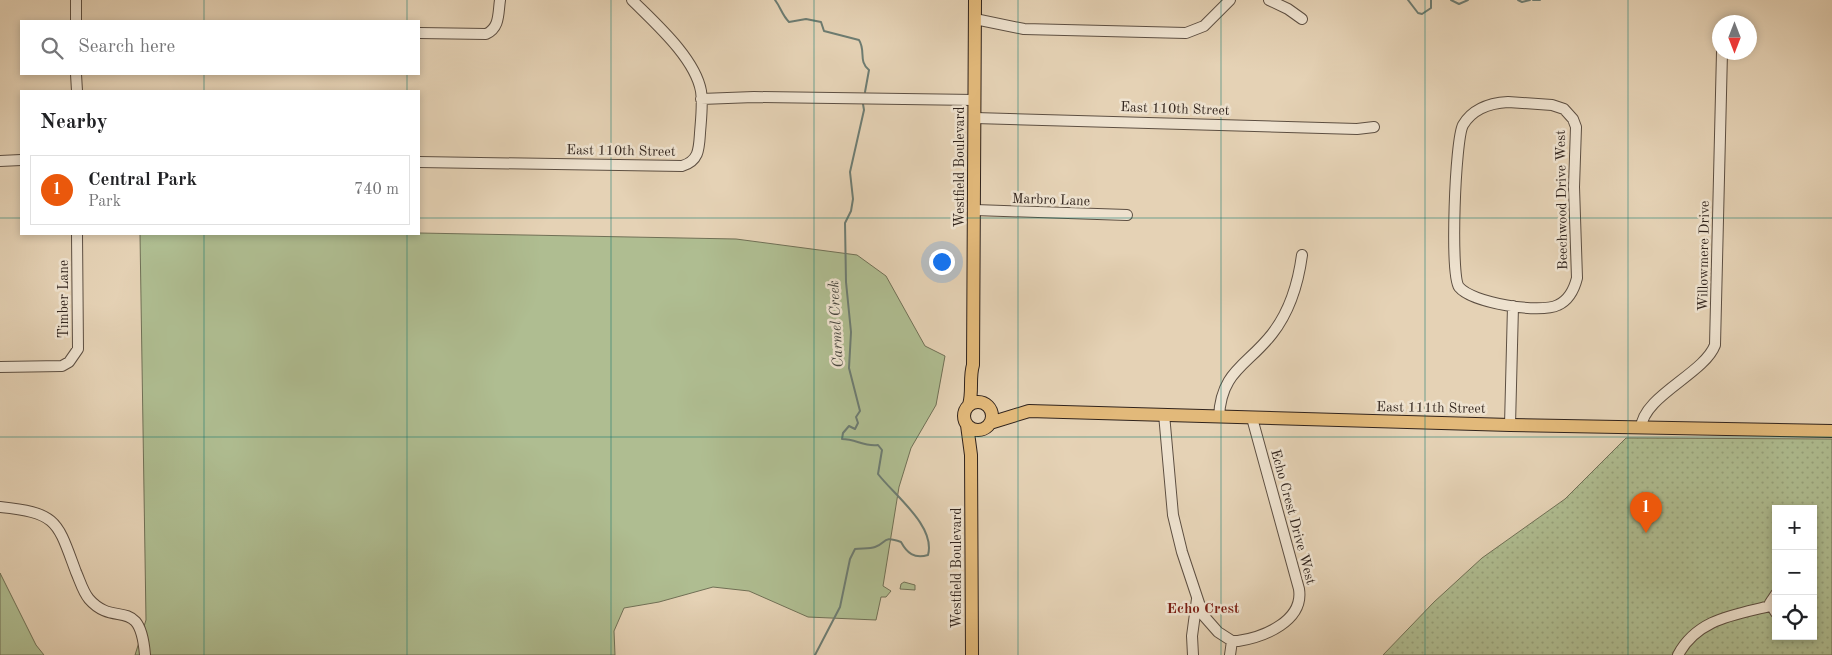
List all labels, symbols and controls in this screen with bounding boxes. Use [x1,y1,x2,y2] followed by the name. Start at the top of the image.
[1712,15,1757,60] north arrow
[20,20,420,75] search box
[38,34,66,62] icon: search
[78,38,175,57] text: Search here
[1120,100,1230,118] street label: East 110th Street
[953,106,967,228] street label: Westfield Boulevard
[40,112,108,133] text: Nearby
[1554,130,1570,270] street label: Beechwood Drive West
[566,143,676,159] street label: East 110th Street
[88,171,197,190] text: Central Park
[52,182,62,198] text: 1
[354,182,399,198] text: 740 m
[1012,192,1090,208] street label: Marbro Lane
[88,194,121,210] text: Park
[1696,201,1712,311] street label: Willowmere Drive
[929,249,955,275] your location
[57,260,71,338] street label: Timber Lane
[827,280,847,368] water label: Carmel Creek
[1376,400,1486,416] street label: East 111th Street
[1268,448,1318,586] street label: Echo Crest Drive West
[1630,492,1662,533] pin: 1
[1772,505,1817,640] map controls
[1772,505,1817,550] button: +
[950,507,964,629] street label: Westfield Boulevard
[1772,550,1817,595] button: −
[1772,595,1817,640] button: locate
[1167,602,1240,617] district label: Echo Crest

